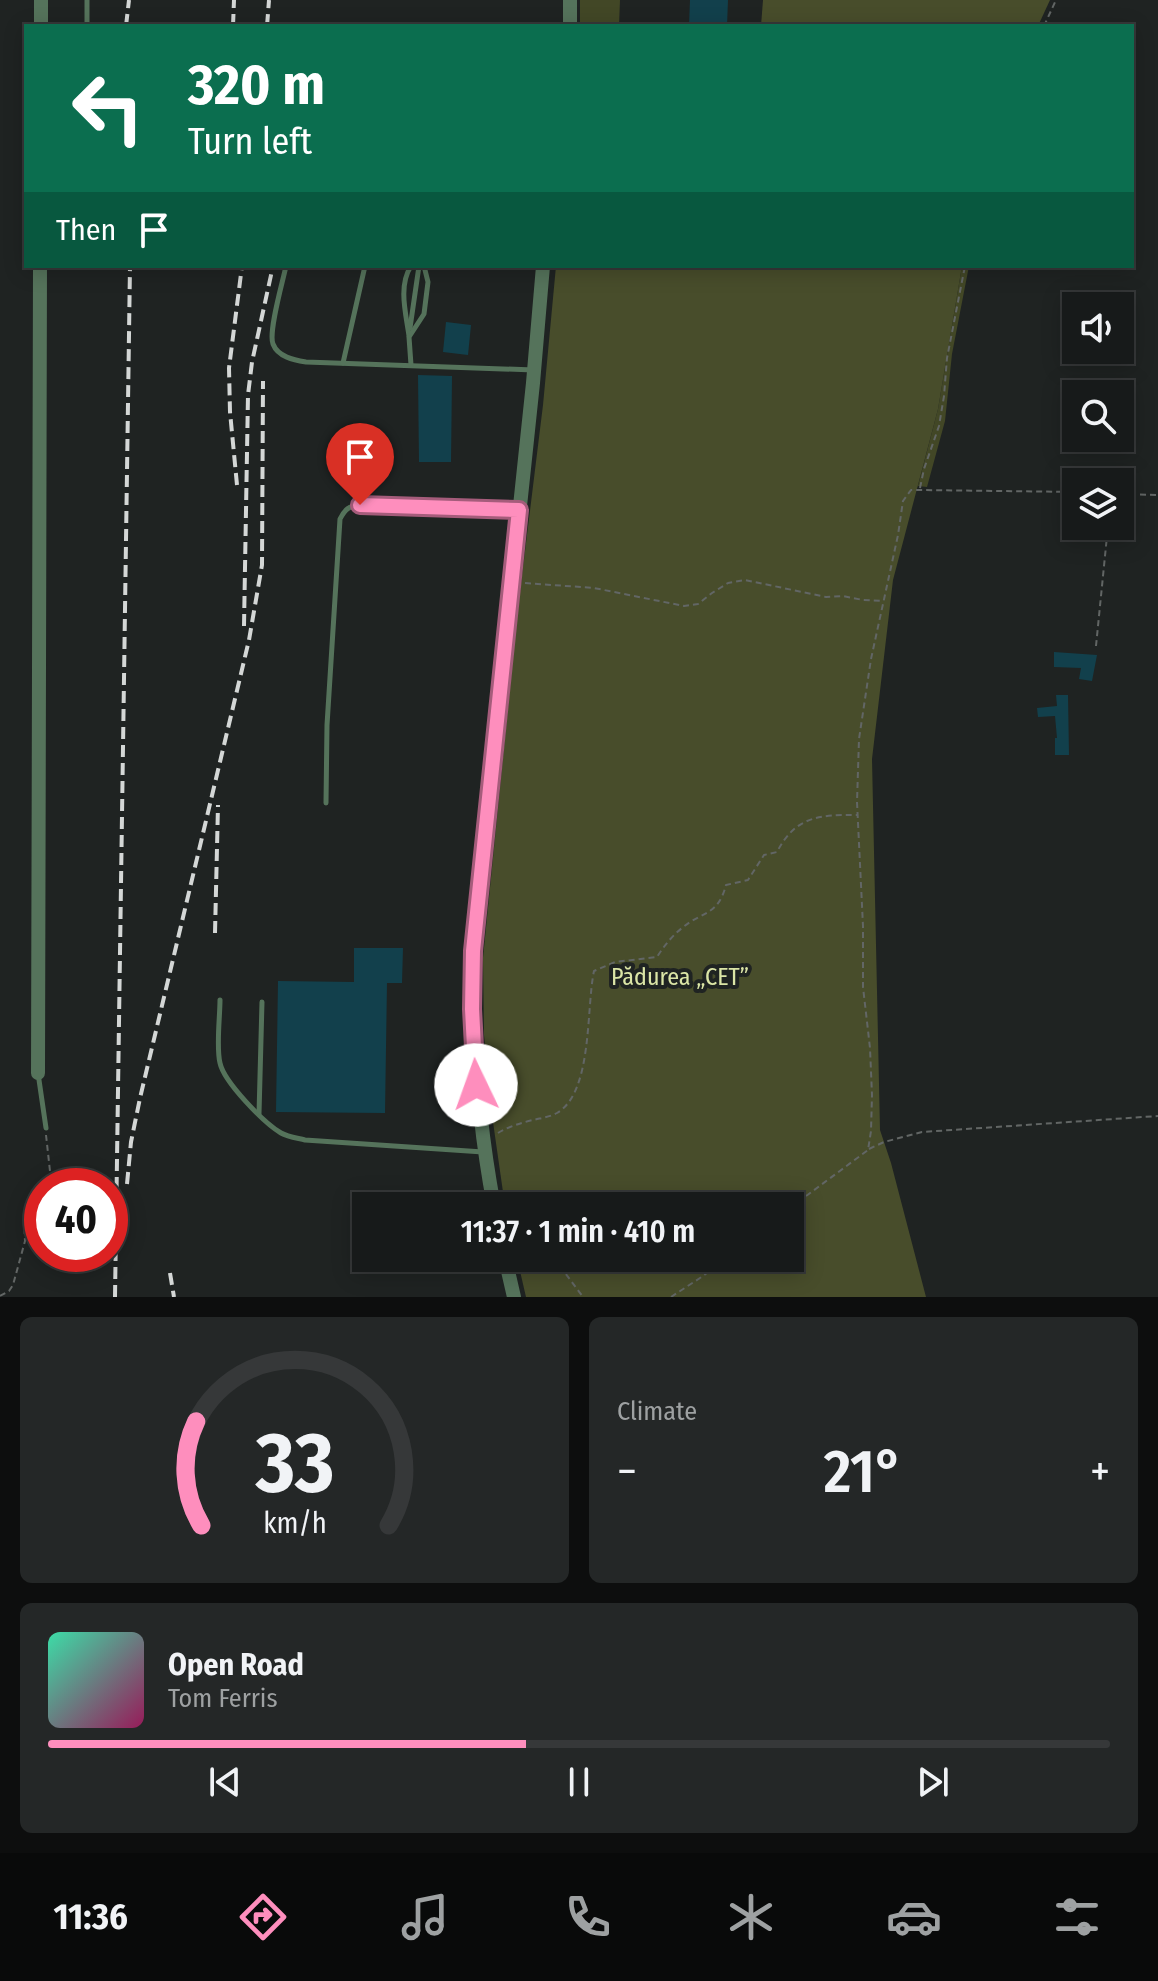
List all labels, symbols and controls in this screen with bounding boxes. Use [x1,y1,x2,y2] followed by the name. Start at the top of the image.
[188,52,325,119] text: 320 m
[56,56,160,160] icon: left
[188,120,312,164] text: Turn left
[132,208,176,252] icon: arrive
[56,212,116,248] text: Then
[1062,292,1134,540] map controls
[1062,292,1134,364] button: sound
[1062,380,1134,452] button: search
[326,423,394,505] pin
[338,435,382,479] icon: arrive
[1062,468,1134,540] button: layers
[611,963,749,991] park label: Pădurea „CET”
[434,1043,518,1127] position arrow
[24,1168,128,1272] speed limit sign: 40
[461,1214,695,1250] text: 11:37 · 1 min · 410 m
[617,1396,697,1427] text: Climate
[254,1414,334,1514] text: 33
[824,1436,903,1508] text: 21°
[617,1445,637,1498] text: −
[1090,1445,1110,1498] text: +
[263,1506,326,1541] text: km/h
[168,1647,304,1683] text: Open Road
[168,1683,278,1714] text: Tom Ferris
[203,1760,247,1804] icon: previous
[557,1760,601,1804] icon: pause
[911,1760,955,1804] icon: next
[235,1889,291,1945] icon: directions
[397,1889,453,1945] icon: music
[560,1889,616,1945] icon: phone
[723,1889,779,1945] icon: climate
[886,1889,942,1945] icon: car
[1049,1889,1105,1945] icon: filters
[53,1895,128,1939] text: 11:36

